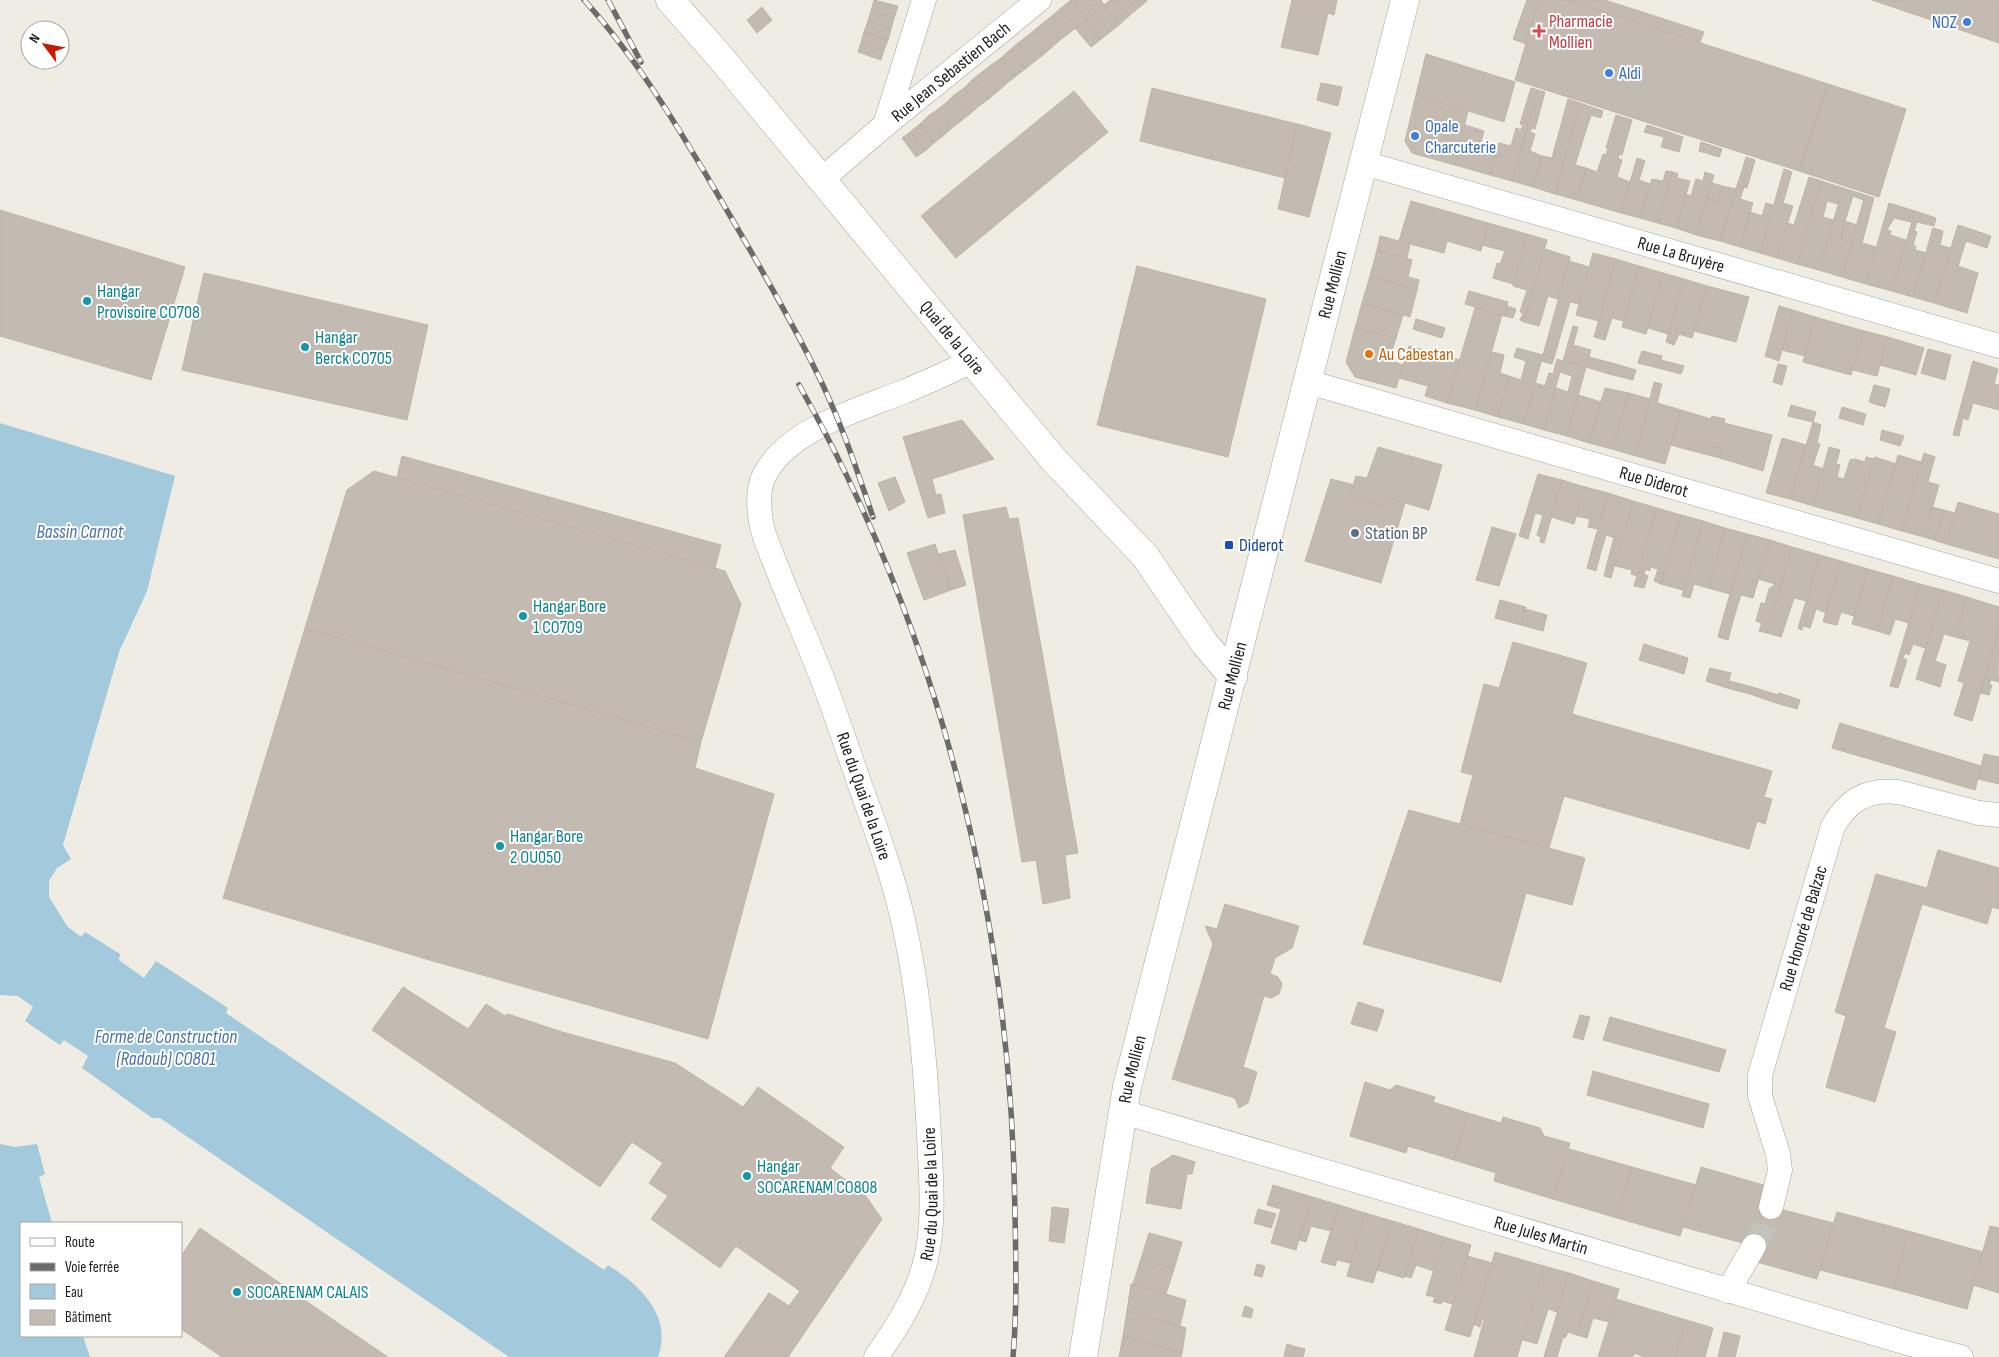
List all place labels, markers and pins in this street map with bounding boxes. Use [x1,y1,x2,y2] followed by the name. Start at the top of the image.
[1549,11,1613,53] place label: Pharmacie Mollien
[1932,12,1958,33] place label: NOZ
[1961,16,1973,28] marker: NOZ
[1533,25,1545,37] marker: Pharmacie Mollien
[1618,63,1641,84] place label: Aldi
[1603,67,1615,79] marker: Aldi
[1425,116,1496,158] place label: Opale Charcuterie
[1409,130,1421,142] marker: Opale Charcuterie
[97,281,200,323] place label: Hangar Provisoire CO708
[81,295,93,307] marker: Hangar Provisoire CO708
[315,327,392,369] place label: Hangar Berck CO705
[299,341,311,353] marker: Hangar Berck CO705
[1378,344,1454,365] place label: Au Cabestan
[1363,348,1375,360] marker: Au Cabestan
[1365,523,1428,544] place label: Station BP
[1349,527,1361,539] marker: Station BP
[1239,535,1284,556] place label: Diderot
[1223,539,1235,551] marker: Diderot
[533,596,606,638] place label: Hangar Bore 1 CO709
[517,610,529,622] marker: Hangar Bore 1 CO709
[510,826,583,868] place label: Hangar Bore 2 OU050
[494,840,506,852] marker: Hangar Bore 2 OU050
[757,1156,878,1198] place label: Hangar SOCARENAM CO808
[741,1170,753,1182] marker: Hangar SOCARENAM CO808
[247,1282,369,1303] place label: SOCARENAM CALAIS
[231,1286,243,1298] marker: SOCARENAM CALAIS

